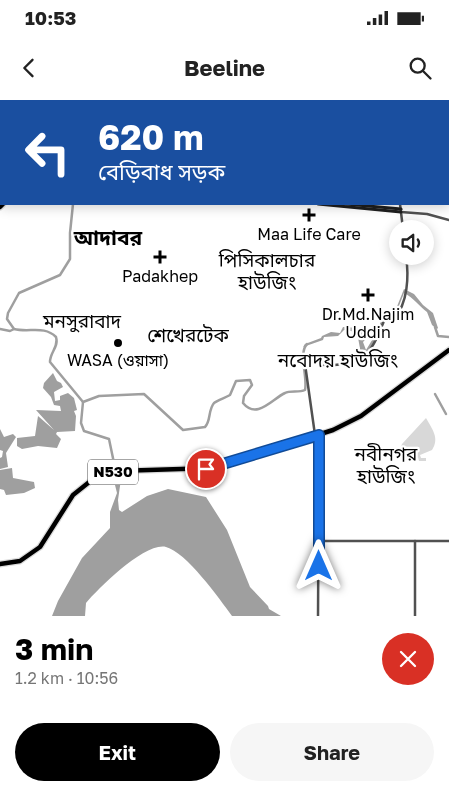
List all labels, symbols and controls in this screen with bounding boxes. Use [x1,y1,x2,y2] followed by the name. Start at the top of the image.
[25,6,76,29] text: 10:53
[15,54,43,82] icon: back
[184,54,265,81] text: Beeline
[406,54,434,82] icon: search
[98,116,204,158] text: 620 m
[15,120,80,185] icon: left
[98,158,225,185] text: বেড়িবাধ সড়ক
[302,208,316,222] marker: Maa Life Care
[389,220,434,265] map controls
[389,220,434,265] button: sound
[73,224,143,250] district label: আদাবর
[257,224,361,244] place label: Maa Life Care
[218,248,316,293] district label: পিসিকালচার হাউজিং
[153,250,167,264] marker: Padakhep
[122,266,198,286] place label: Padakhep
[361,288,375,302] marker: Dr.Md.Najim Uddin
[322,304,414,342] place label: Dr.Md.Najim Uddin
[42,309,122,333] district label: মনসুরাবাদ
[147,323,229,346] district label: শেখেরটেক
[112,337,124,349] marker: WASA (ওয়াসা)
[277,348,399,371] district label: নবোদয় হাউজিং
[67,350,169,370] place label: WASA (ওয়াসা)
[354,442,418,487] district label: নবীনগর হাউজিং
[185,448,227,490] pin
[192,455,220,483] icon: arrive
[88,460,138,484] road number: N530
[292,539,344,591] position arrow
[15,631,93,667] text: 3 min
[382,633,434,685] button: close
[15,668,118,688] text: 1.2 km · 10:56
[15,723,220,781] button: Exit
[230,723,434,781] button: Share

